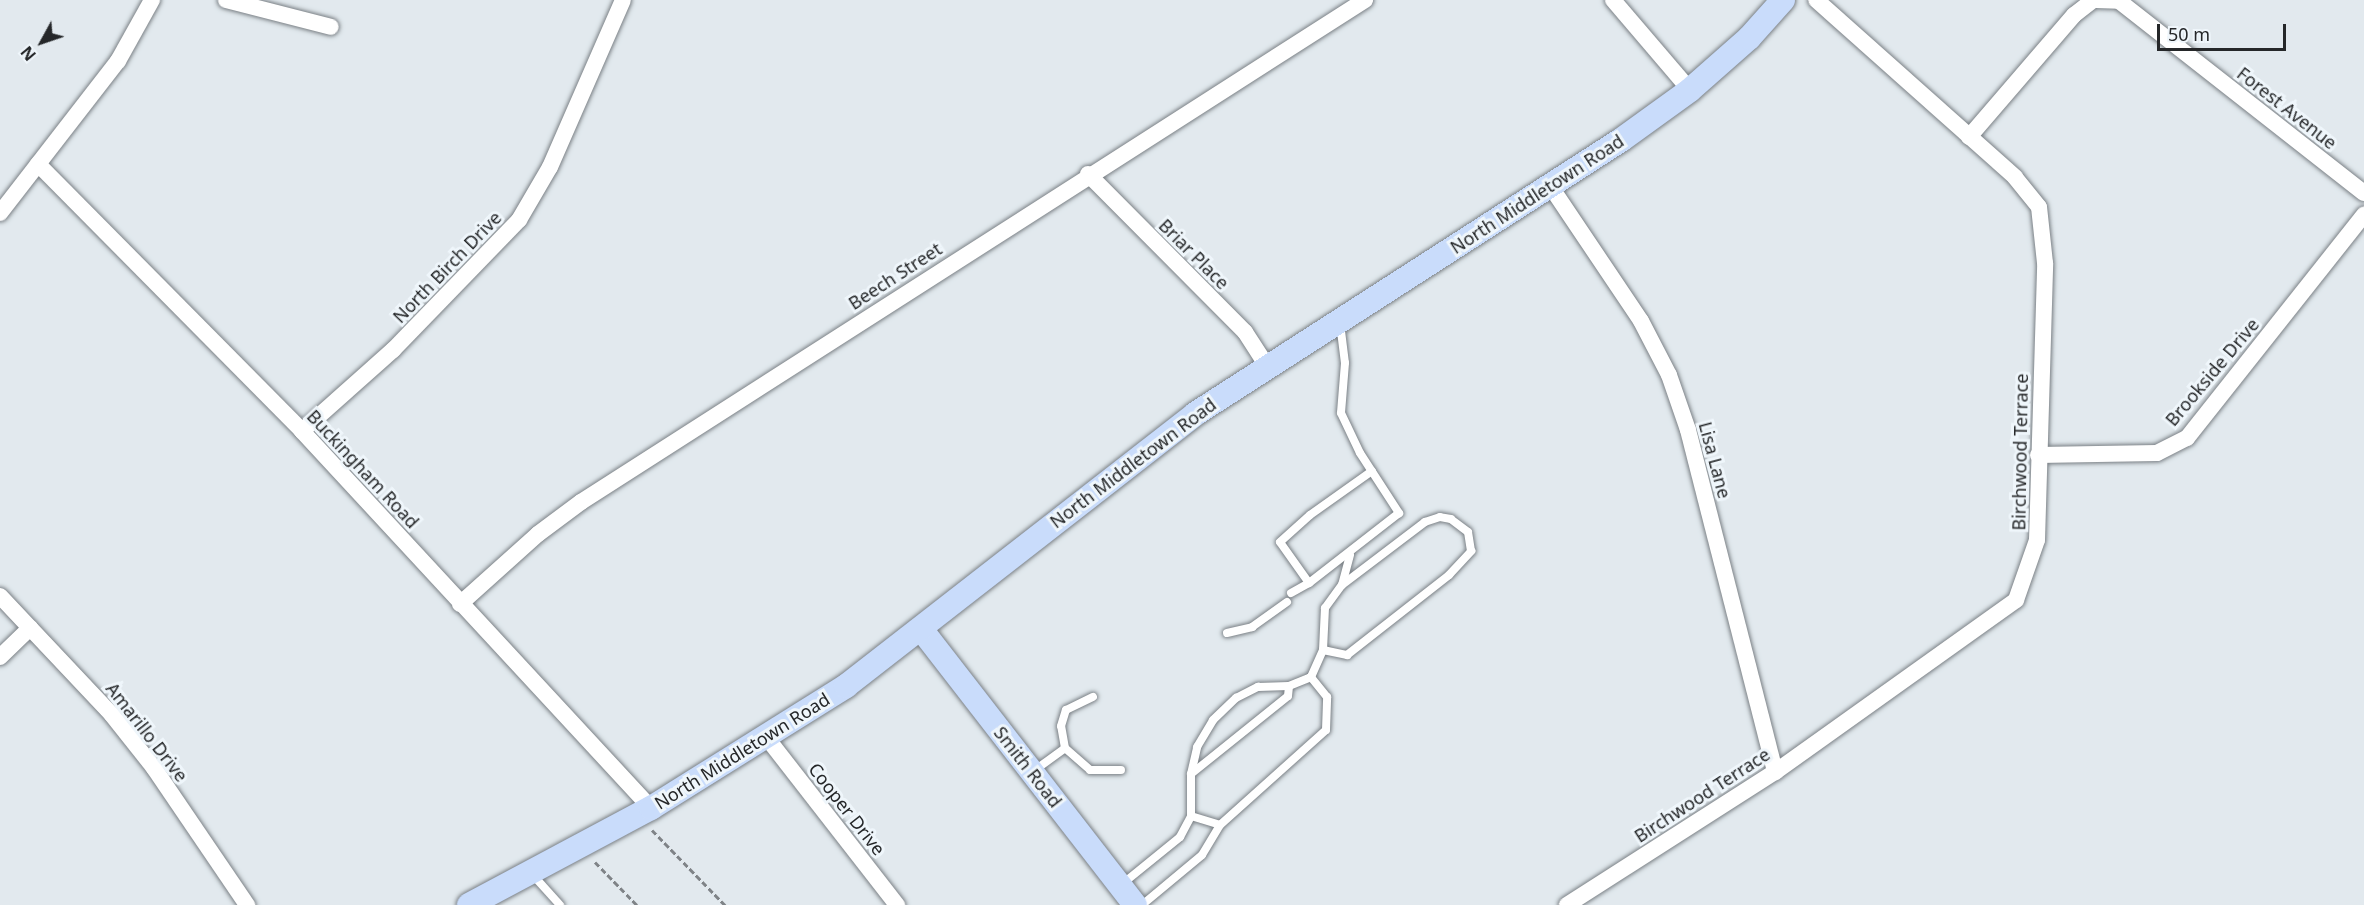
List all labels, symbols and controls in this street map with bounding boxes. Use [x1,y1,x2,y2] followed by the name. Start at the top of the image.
[12,12,72,72] north arrow
[2160,12,2289,50] scale bar
[2168,22,2210,46] text: 50 m
[16,42,41,66] text: N
[2233,62,2341,154] street label: Forest Avenue
[1446,130,1628,258] street label: North Middletown Road
[388,207,506,327] street label: North Birch Drive
[1154,214,1234,294] street label: Briar Place
[844,238,946,314] street label: Beech Street
[2161,314,2263,430] street label: Brookside Drive
[2008,373,2032,531] street label: Birchwood Terrace
[1046,393,1220,533] street label: North Middletown Road
[303,405,423,533] street label: Buckingham Road
[1694,419,1736,501] street label: Lisa Lane
[102,678,192,786] street label: Amarillo Drive
[650,688,834,814] street label: North Middletown Road
[990,722,1066,812] street label: Smith Road
[1630,743,1774,847] street label: Birchwood Terrace
[804,759,890,859] street label: Cooper Drive

